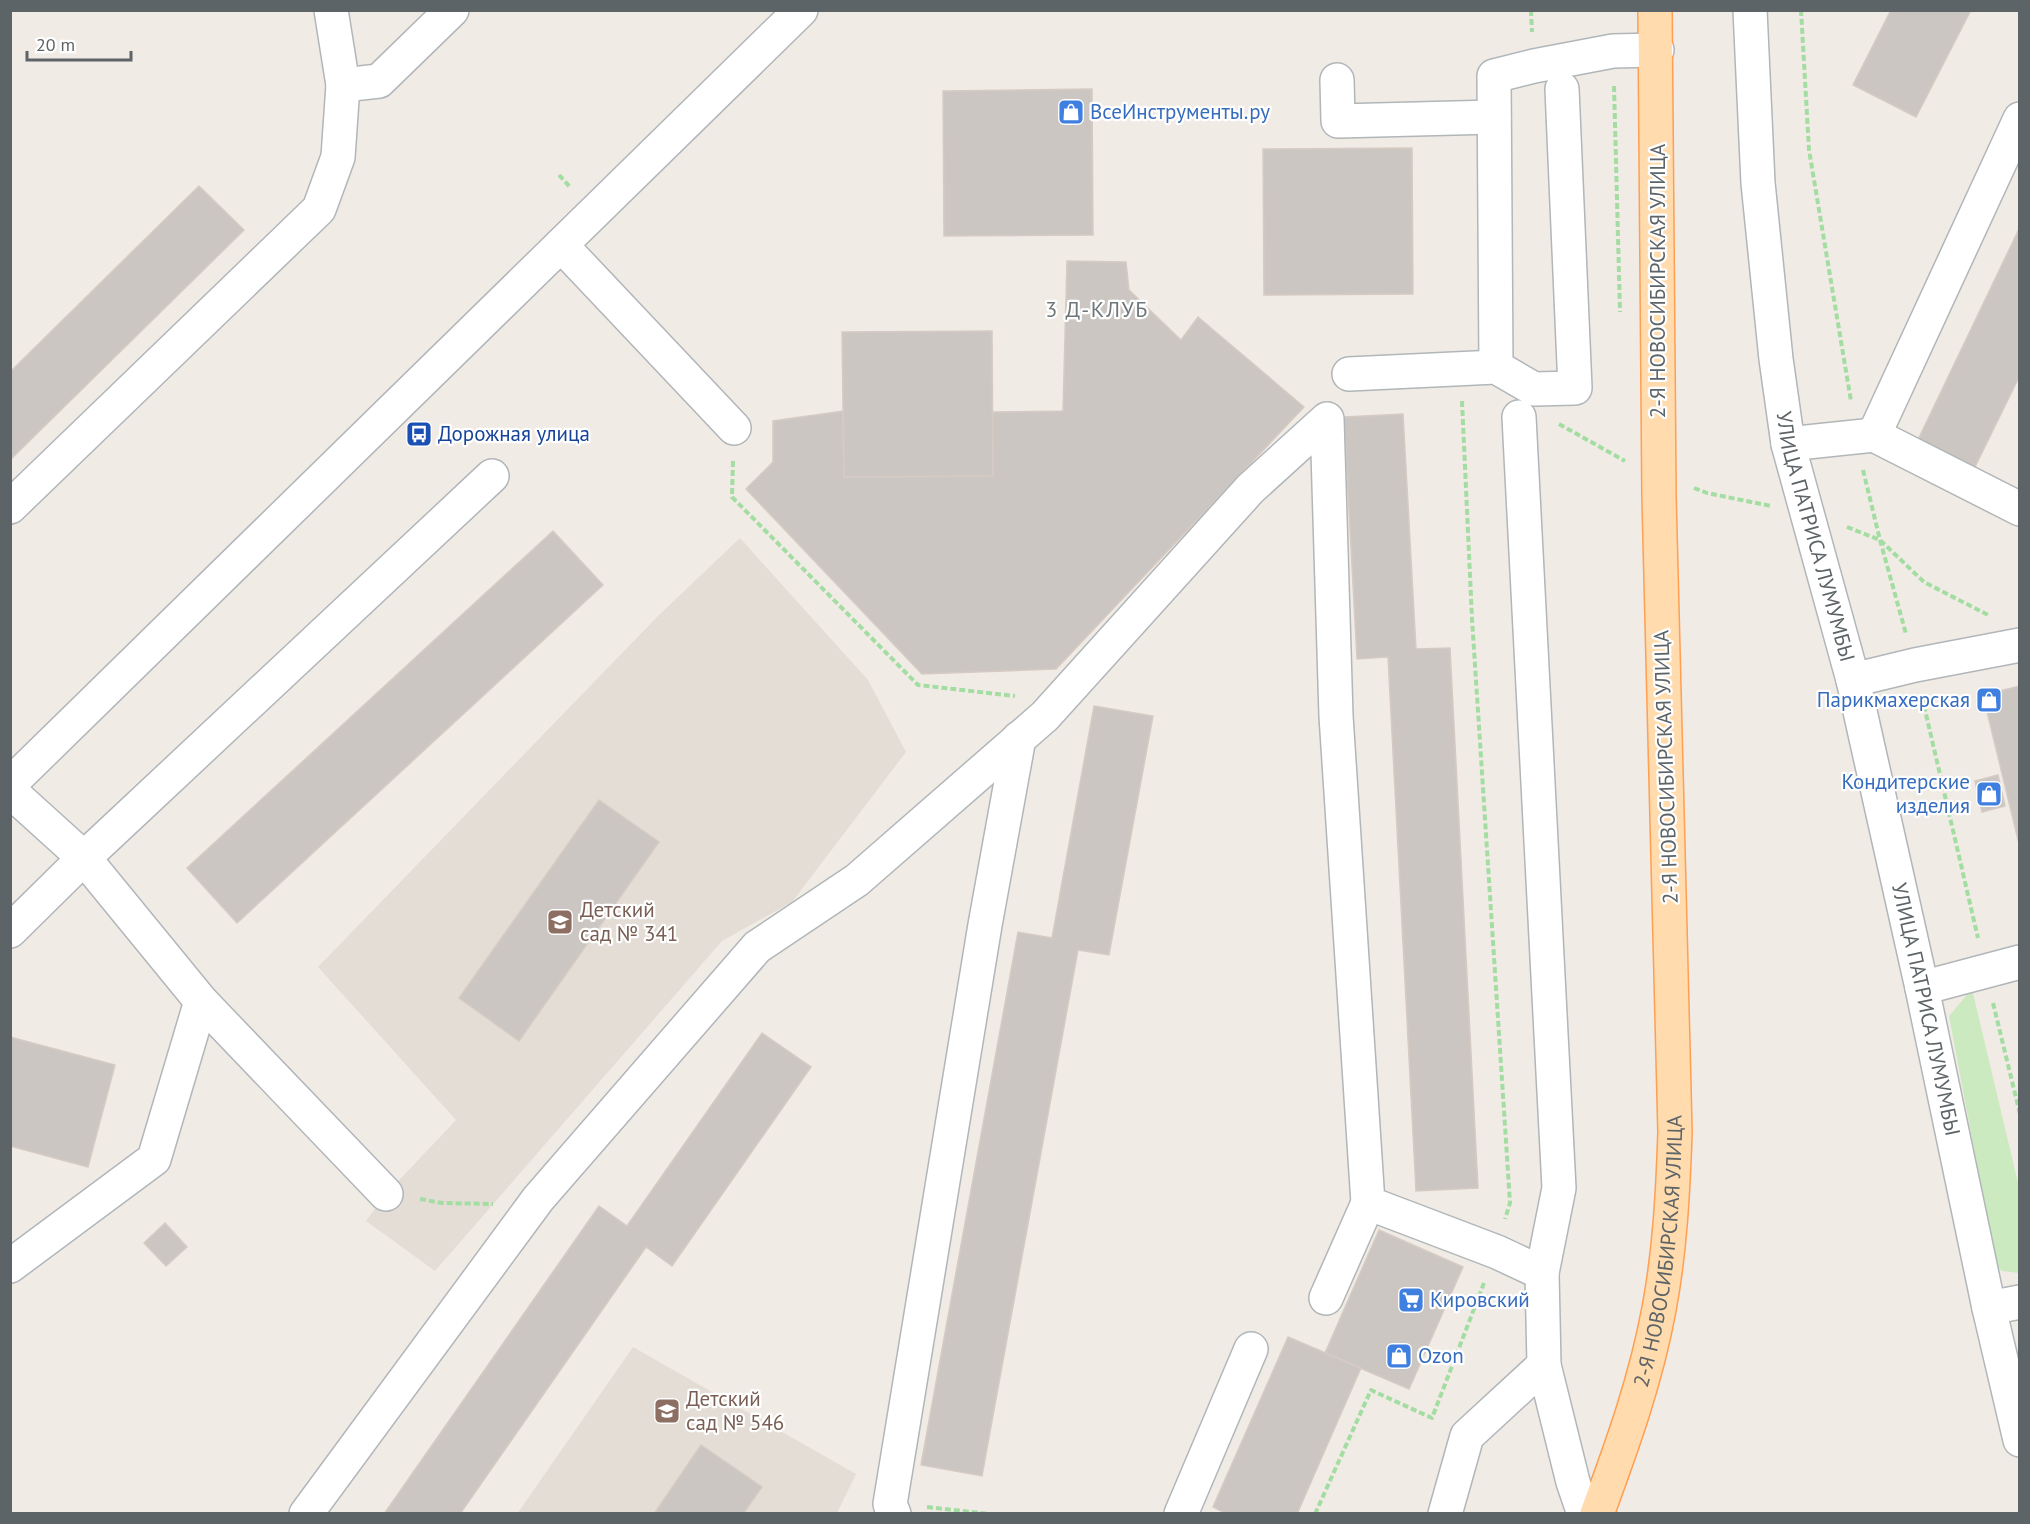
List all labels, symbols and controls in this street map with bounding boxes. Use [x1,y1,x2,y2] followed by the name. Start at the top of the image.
[27,24,130,62] scale bar
[36,33,75,56] text: 20 m
[1056,97,1086,127] shop icon: ВсеИнструменты.ру
[1090,98,1270,125] place label: ВсеИнструменты.ру
[1644,143,1671,418] street label: 2-Я НОВОСИБИРСКАЯ УЛИЦА
[1045,295,1149,323] district label: 3 Д-КЛУБ
[1771,409,1861,664] street label: УЛИЦА ПАТРИСА ЛУМУМБЫ
[404,419,434,449] bus stop icon: Дорожная улица
[438,420,590,447] place label: Дорожная улица
[1647,629,1684,905] street label: 2-Я НОВОСИБИРСКАЯ УЛИЦА
[1974,685,2004,715] shop icon: Парикмахерская
[1817,686,1970,713] place label: Парикмахерская
[1841,768,1970,819] place label: Кондитерские изделия
[1974,779,2004,809] shop icon: Кондитерские изделия
[1886,880,1967,1138] street label: УЛИЦА ПАТРИСА ЛУМУМБЫ
[580,896,678,947] place label: Детский сад № 341
[545,907,575,937] school or university icon: Детский сад № 341
[1627,1114,1688,1390] street label: 2-Я НОВОСИБИРСКАЯ УЛИЦА
[1396,1285,1426,1315] supermarket icon: Кировский
[1430,1286,1530,1313] place label: Кировский
[1384,1341,1414,1371] shop icon: Ozon
[1418,1342,1464,1369] place label: Ozon
[686,1385,784,1436] place label: Детский сад № 546
[652,1396,682,1426] school or university icon: Детский сад № 546

